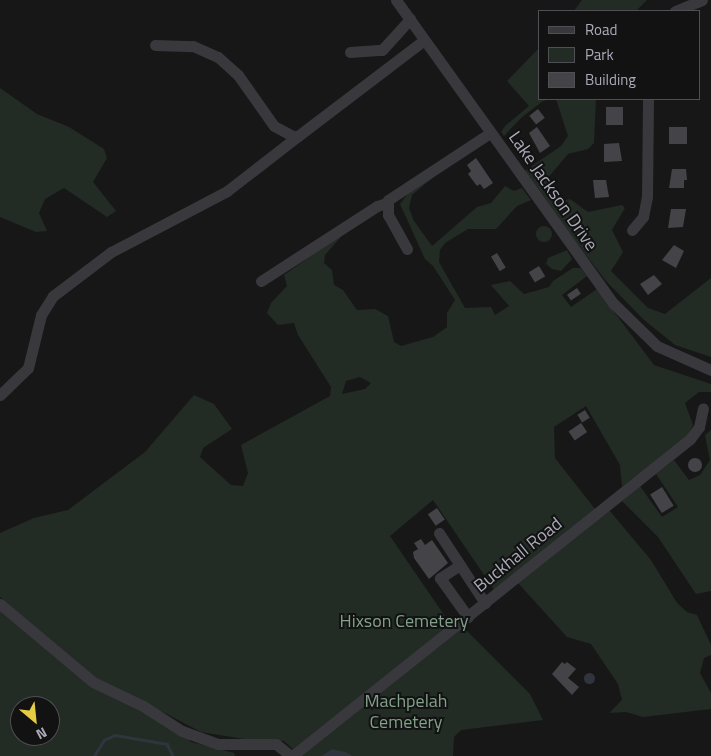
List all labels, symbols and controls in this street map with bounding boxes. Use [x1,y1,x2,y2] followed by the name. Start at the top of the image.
[538,10,701,100] legend
[585,18,617,41] text: Road
[585,43,614,66] text: Park
[585,68,636,91] text: Building
[504,127,602,255] street label: Lake Jackson Drive
[470,513,566,597] street label: Buckhall Road
[340,610,468,632] park label: Hixson Cemetery
[364,691,448,734] park label: Machpelah Cemetery
[10,696,60,746] north arrow
[33,722,51,745] text: N

